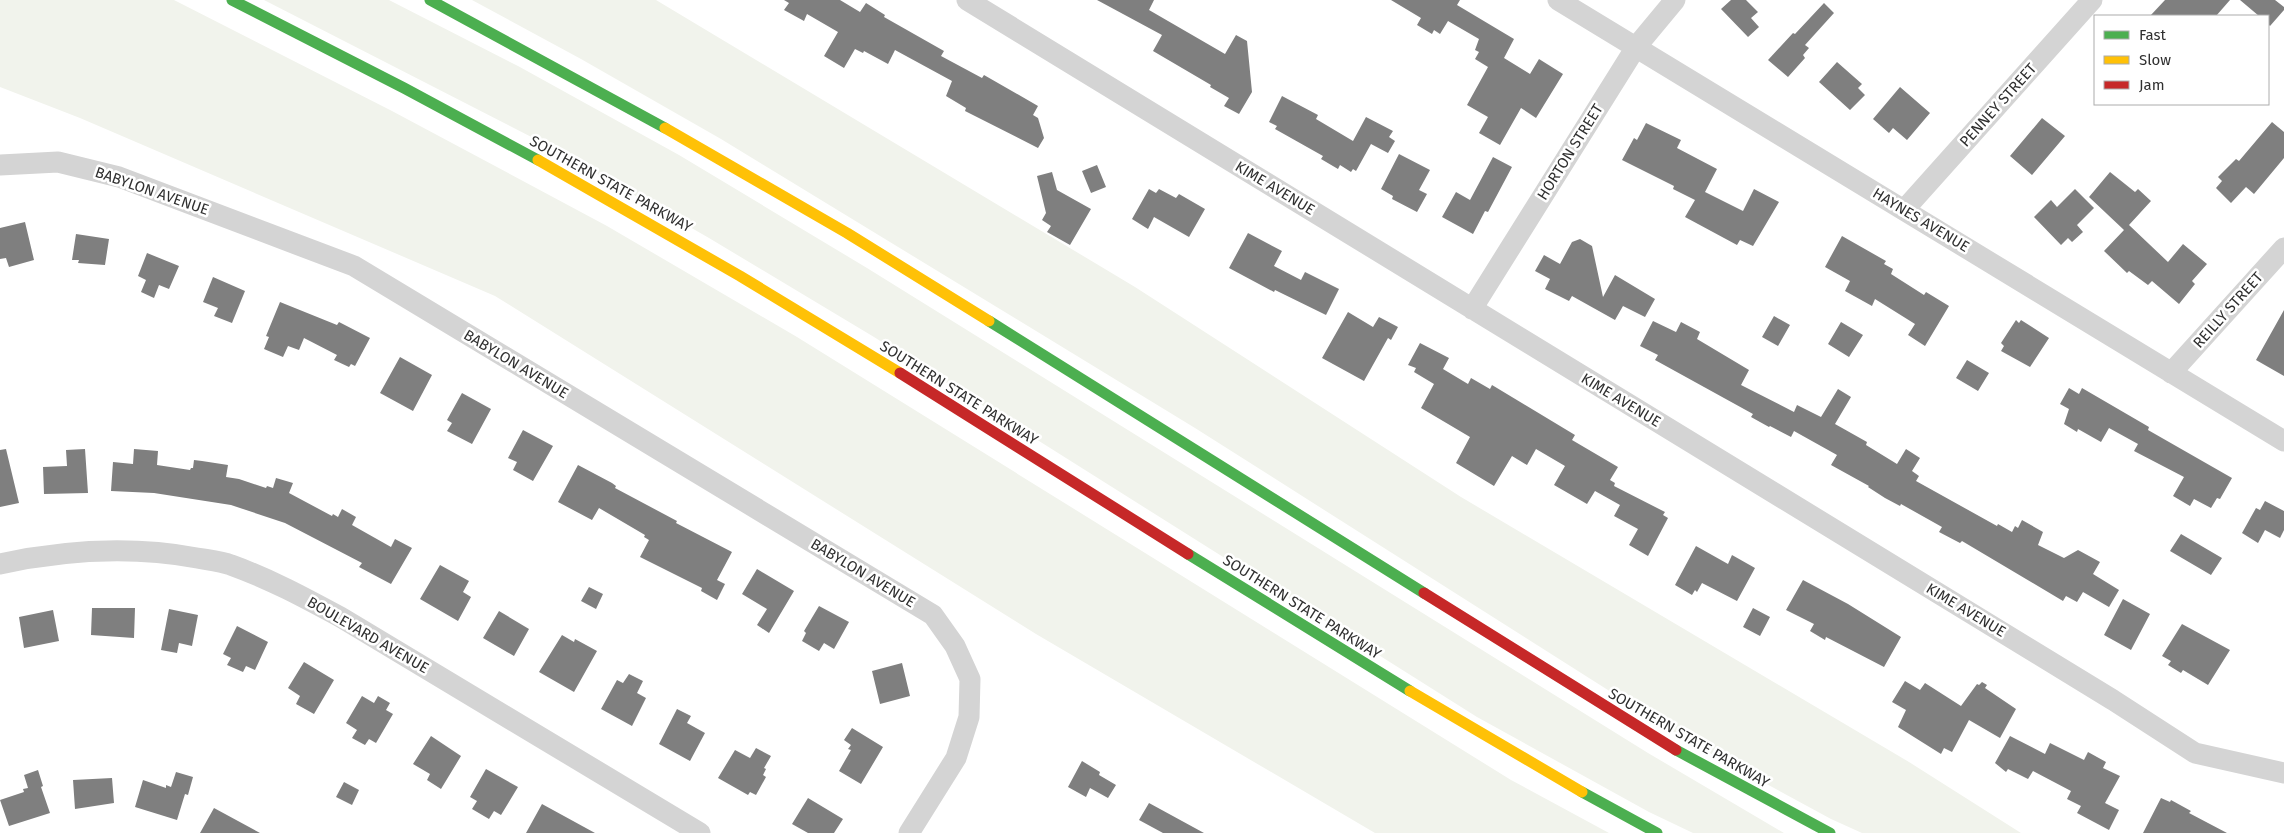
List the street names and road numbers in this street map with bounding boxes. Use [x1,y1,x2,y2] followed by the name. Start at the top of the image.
[1956,59,2040,150] street label: PENNEY STREET
[1533,101,1607,203] street label: HORTON STREET
[527,132,696,237] street label: SOUTHERN STATE PARKWAY
[1232,157,1318,219] street label: KIME AVENUE
[93,163,211,219] street label: BABYLON AVENUE
[1869,184,1973,256] street label: HAYNES AVENUE
[2189,268,2267,352] street label: REILLY STREET
[460,326,572,402] street label: BABYLON AVENUE
[877,337,1042,450] street label: SOUTHERN STATE PARKWAY
[1578,369,1664,431] street label: KIME AVENUE
[807,535,919,611] street label: BABYLON AVENUE
[1220,551,1385,664] street label: SOUTHERN STATE PARKWAY
[1923,579,2009,641] street label: KIME AVENUE
[304,593,432,677] street label: BOULEVARD AVENUE
[1605,684,1773,792] street label: SOUTHERN STATE PARKWAY

